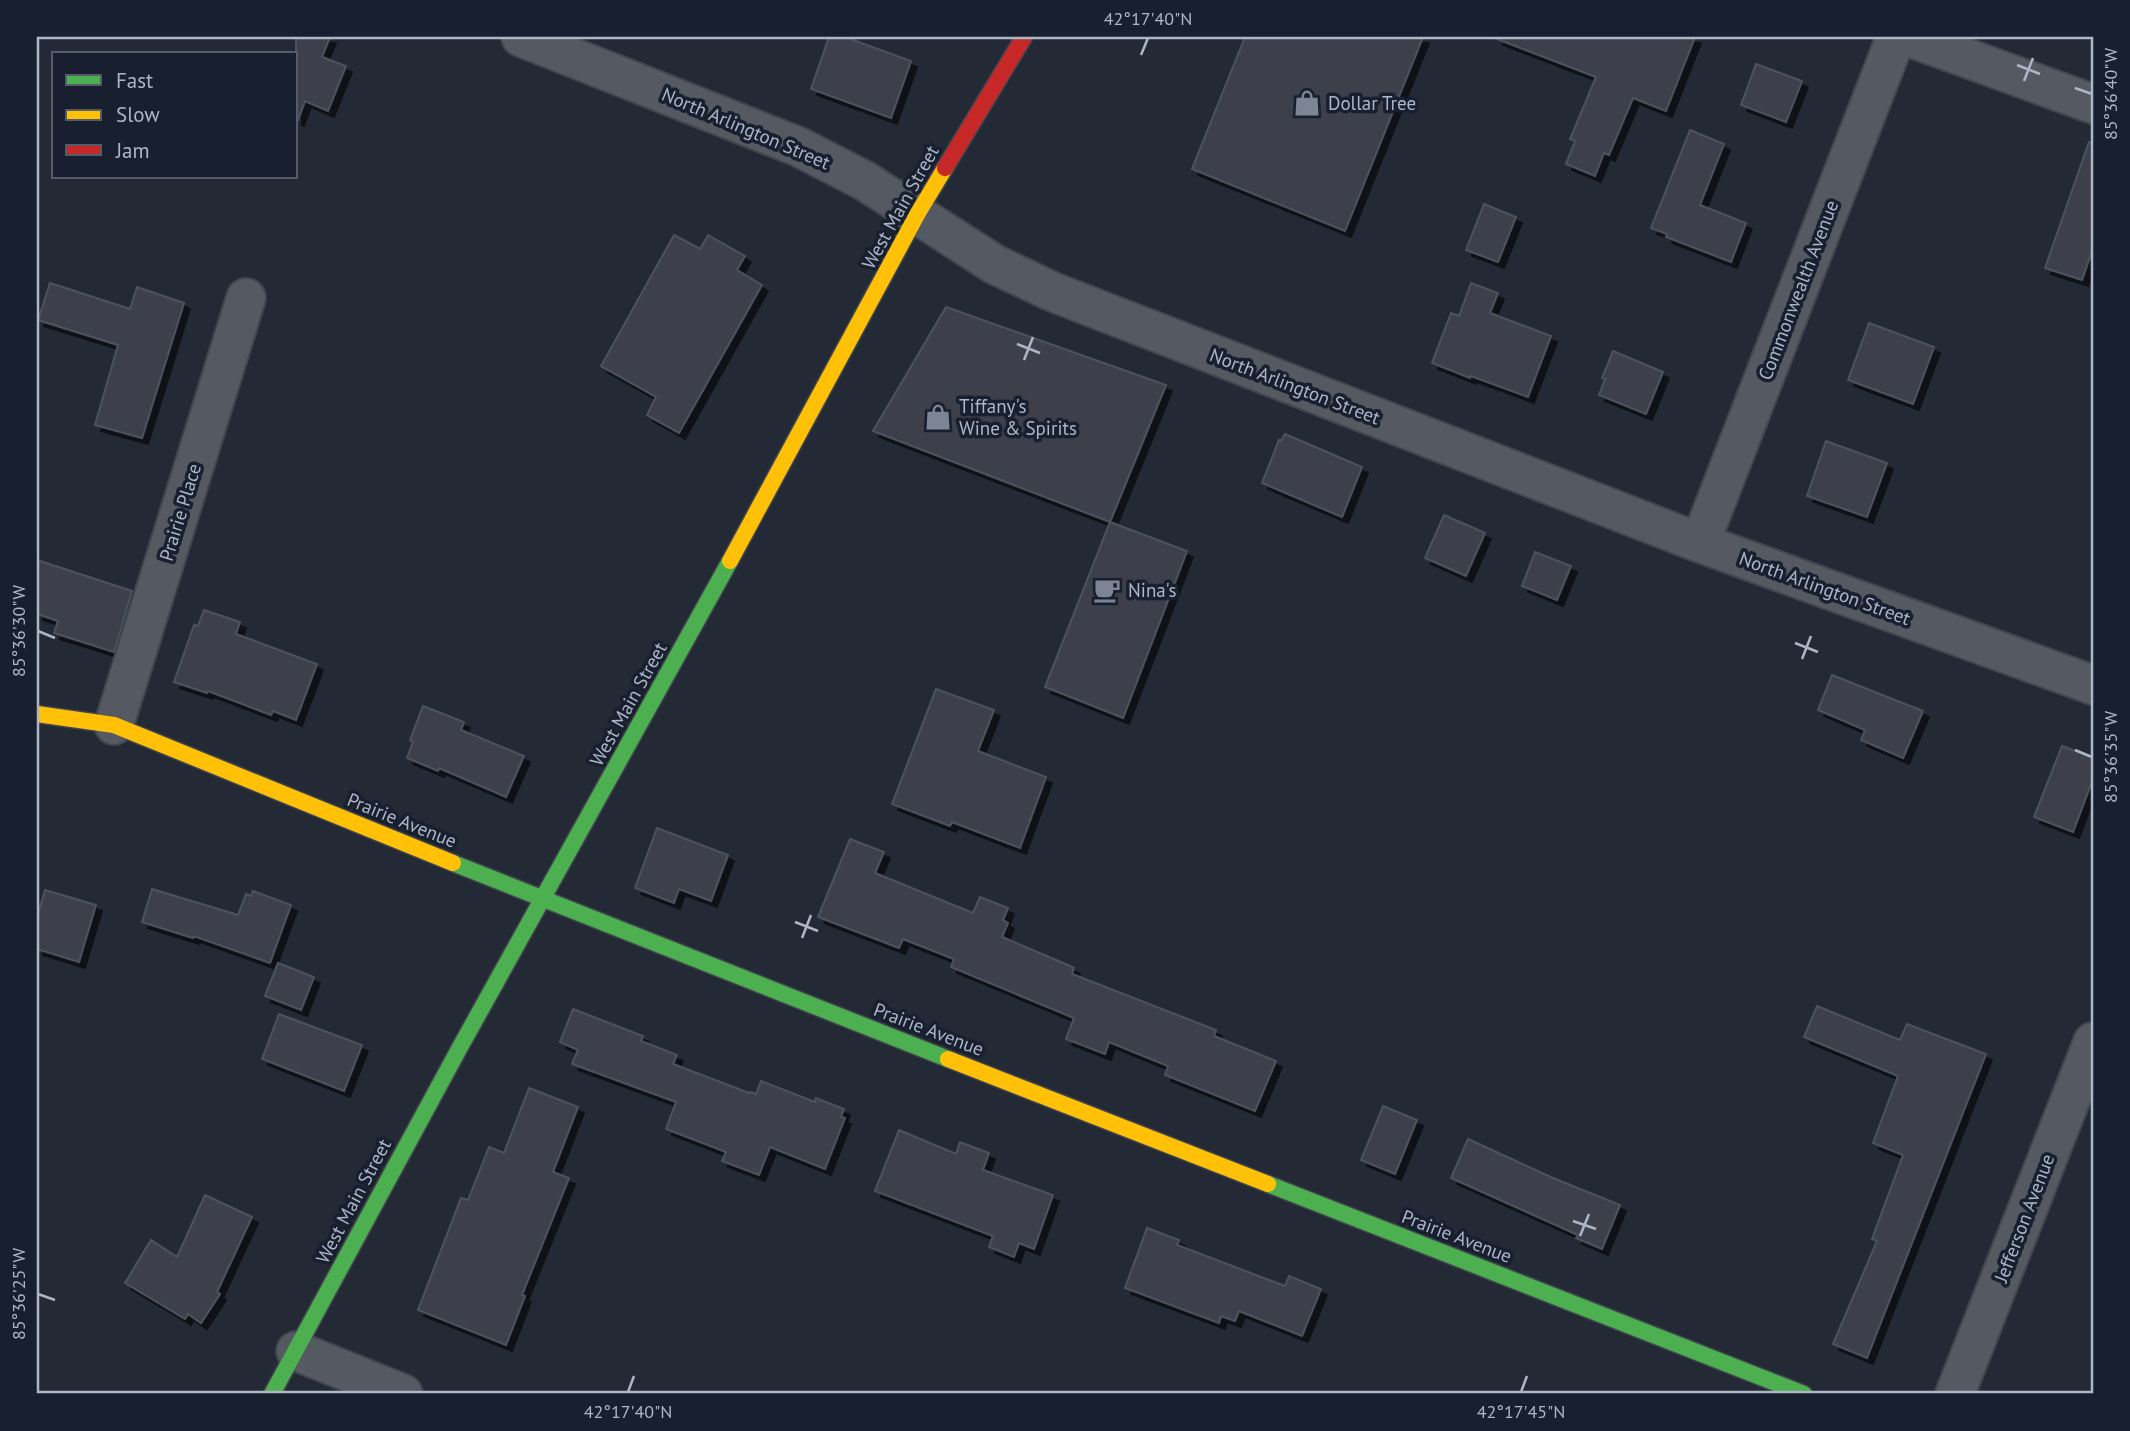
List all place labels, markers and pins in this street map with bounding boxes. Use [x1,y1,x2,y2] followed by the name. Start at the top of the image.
[1292,88,1322,118] shop icon: Dollar Tree
[1328,91,1416,115] place label: Dollar Tree
[959,394,1077,440] place label: Tiffany's Wine & Spirits
[923,402,953,432] shop icon: Tiffany's Wine & Spirits
[1092,575,1122,605] cafe icon: Nina's
[1128,578,1177,602] place label: Nina's

